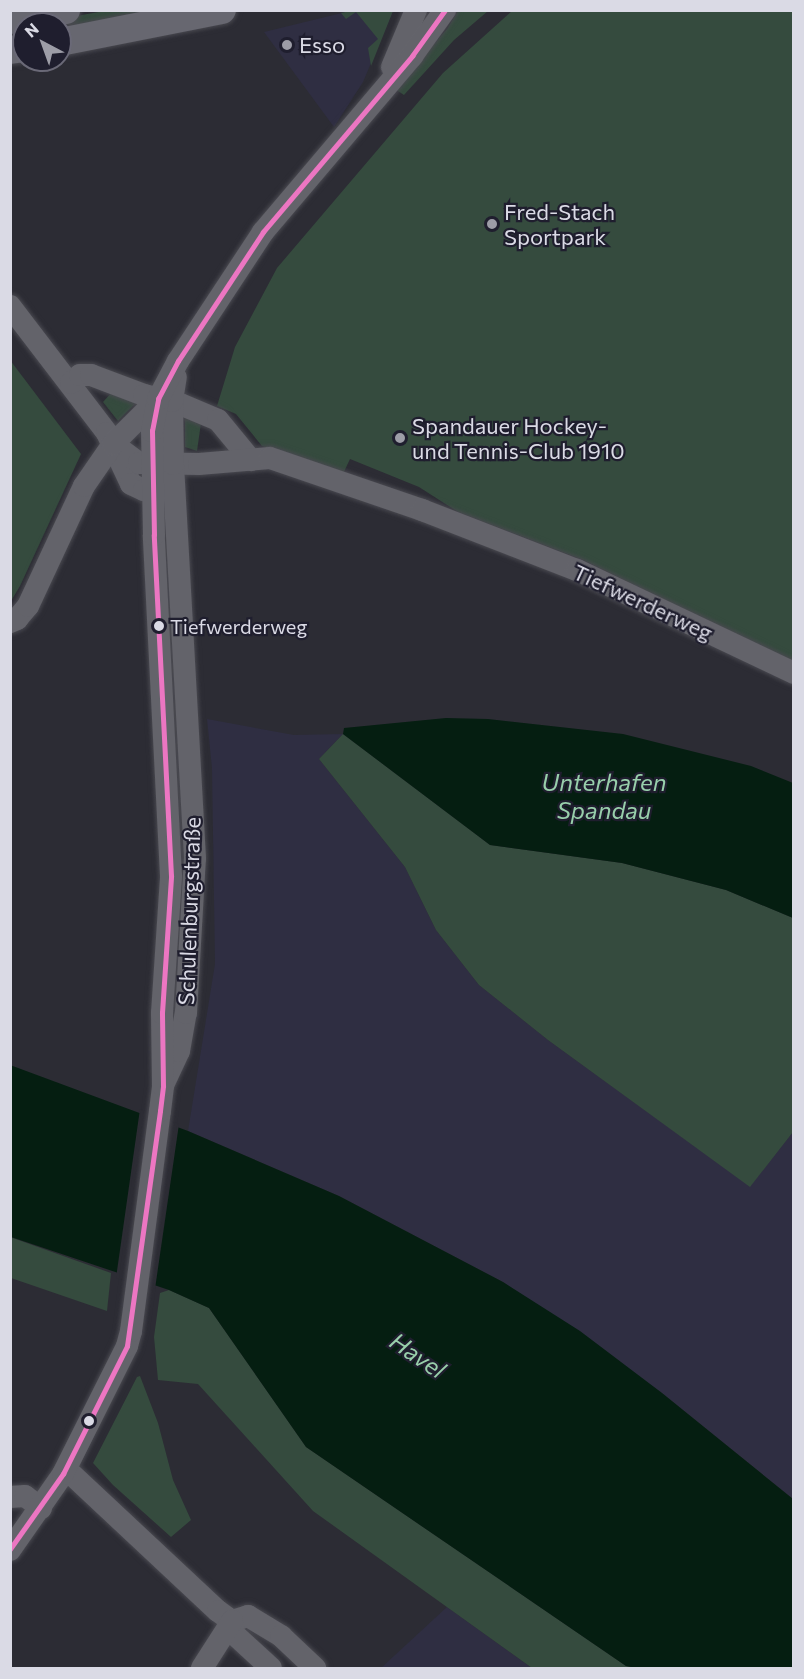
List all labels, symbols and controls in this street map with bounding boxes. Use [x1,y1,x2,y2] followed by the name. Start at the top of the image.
[12,12,72,72] north arrow
[20,18,42,41] text: N
[299,32,345,58] place label: Esso
[280,38,294,52] marker: Esso
[504,198,615,249] place label: Fred-Stach Sportpark
[485,217,499,231] marker: Fred-Stach Sportpark
[412,412,625,464] place label: Spandauer Hockey- und Tennis-Club 1910
[393,431,407,445] marker: Spandauer Hockey- und Tennis-Club 1910
[569,558,717,646] street label: Tiefwerderweg
[170,614,307,638] place label: Tiefwerderweg
[153,620,165,632] marker: Tiefwerderweg
[542,768,666,824] water label: Unterhafen Spandau
[173,816,205,1006] street label: Schulenburgstraße
[385,1326,451,1384] water label: Havel
[83,1415,95,1427] unlabelled marker

